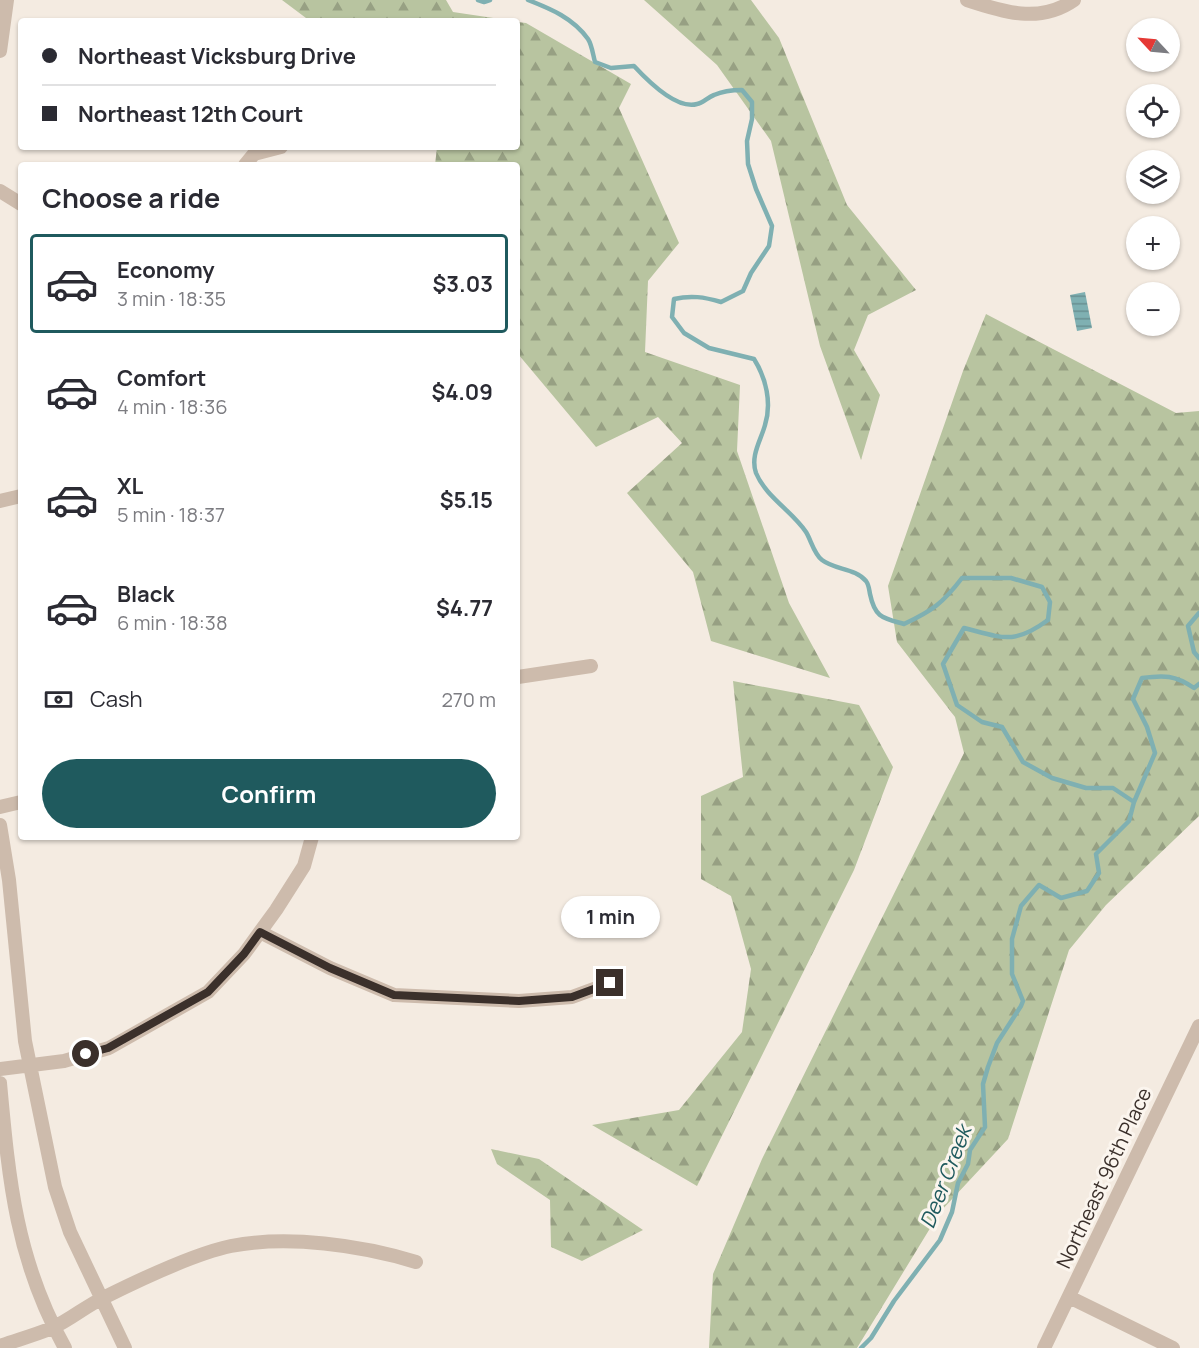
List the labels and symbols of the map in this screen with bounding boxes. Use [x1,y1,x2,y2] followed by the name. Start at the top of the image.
[1126,18,1180,72] north arrow
[560,896,660,938] callout: 1 min
[596,969,623,996] route end
[72,1040,99,1067] route start
[1050,1083,1157,1273] street label: Northeast 96th Place
[913,1119,978,1232] water label: Deer Creek

